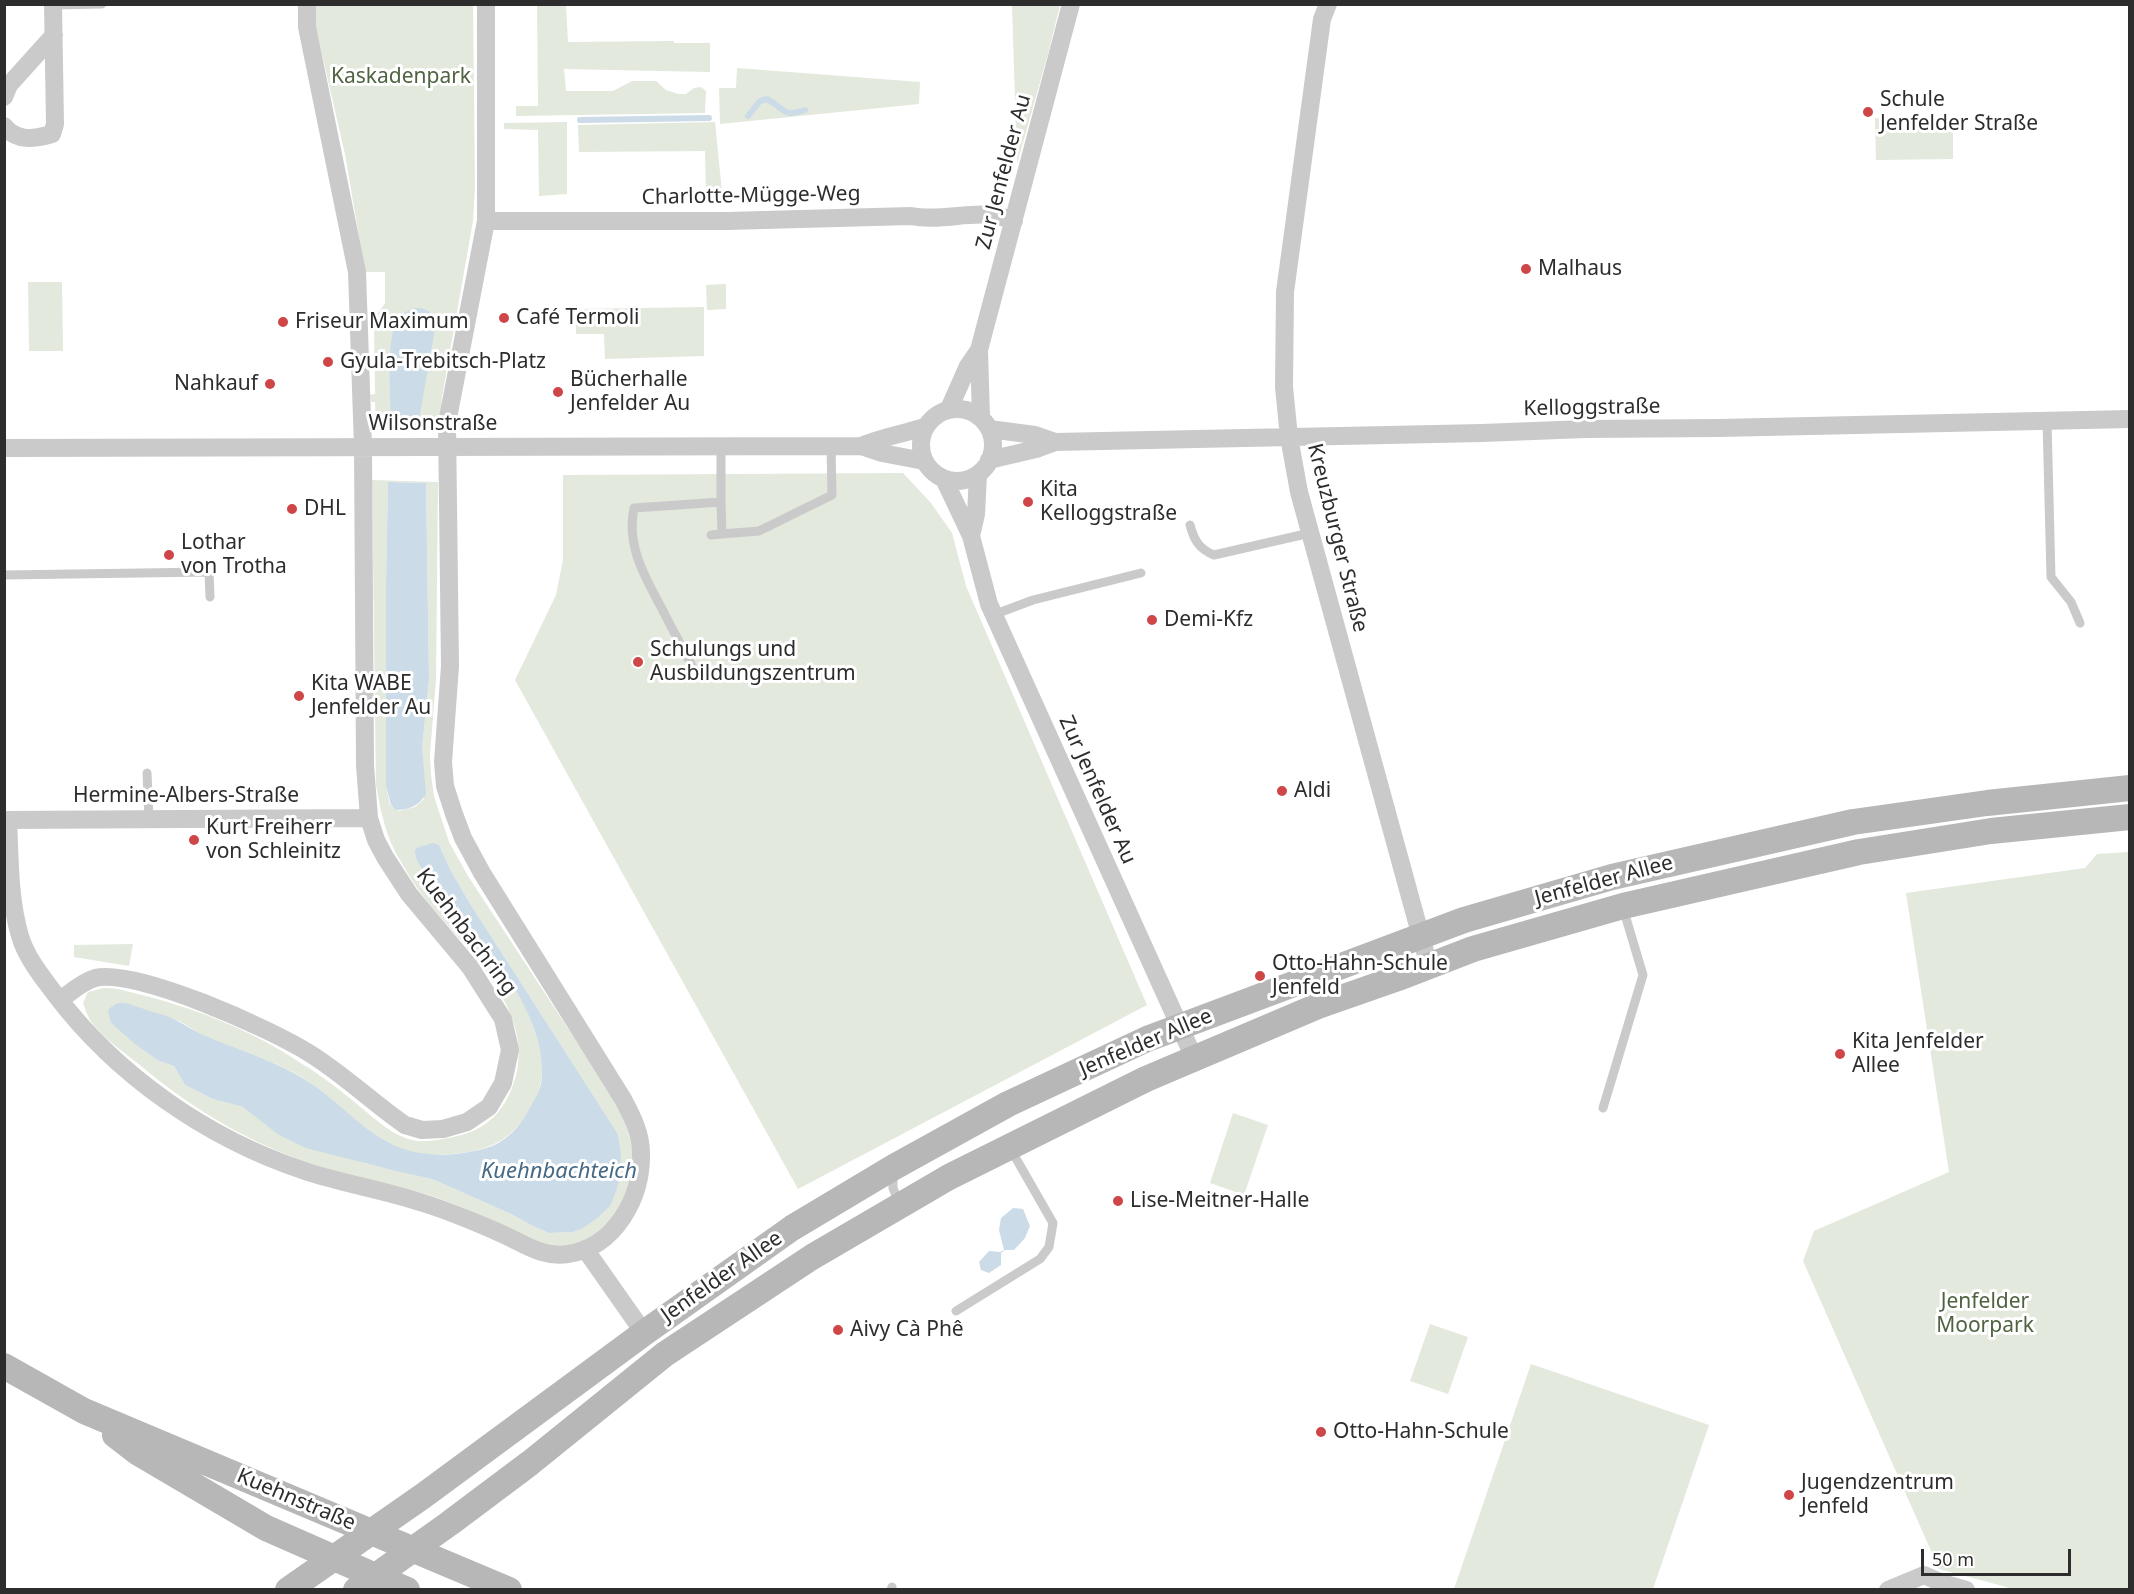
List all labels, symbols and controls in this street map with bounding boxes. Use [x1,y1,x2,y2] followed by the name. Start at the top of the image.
[331,64,471,90] park label: Kaskadenpark
[1880,87,2038,137] place label: Schule Jenfelder Straße
[971,92,1037,252] street label: Zur Jenfelder Au
[1861,105,1875,119] marker: Schule Jenfelder Straße
[641,181,861,211] street label: Charlotte-Mügge-Weg
[1538,256,1622,282] place label: Malhaus
[1519,262,1533,276] marker: Malhaus
[516,305,639,331] place label: Café Termoli
[295,309,469,335] place label: Friseur Maximum
[497,311,511,325] marker: Café Termoli
[276,315,290,329] marker: Friseur Maximum
[340,349,546,375] place label: Gyula-Trebitsch-Platz
[321,355,335,369] marker: Gyula-Trebitsch-Platz
[570,367,690,417] place label: Bücherhalle Jenfelder Au
[174,371,258,397] place label: Nahkauf
[263,377,277,391] marker: Nahkauf
[551,385,565,399] marker: Bücherhalle Jenfelder Au
[1523,394,1661,422] street label: Kelloggstraße
[369,411,497,437] street label: Wilsonstraße
[1301,441,1373,635] street label: Kreuzburger Straße
[1040,477,1177,527] place label: Kita Kelloggstraße
[1021,495,1035,509] marker: Kita Kelloggstraße
[304,496,346,522] place label: DHL
[285,502,299,516] marker: DHL
[181,530,287,580] place label: Lothar von Trotha
[162,548,176,562] marker: Lothar von Trotha
[1164,607,1253,633] place label: Demi-Kfz
[1145,613,1159,627] marker: Demi-Kfz
[650,637,856,687] place label: Schulungs und Ausbildungszentrum
[631,655,645,669] marker: Schulungs und Ausbildungszentrum
[311,671,431,721] place label: Kita WABE Jenfelder Au
[292,689,306,703] marker: Kita WABE Jenfelder Au
[1053,712,1141,868] street label: Zur Jenfelder Au
[1294,778,1331,804] place label: Aldi
[73,783,299,809] street label: Hermine-Albers-Straße
[1275,784,1289,798] marker: Aldi
[206,815,341,865] place label: Kurt Freiherr von Schleinitz
[187,833,201,847] marker: Kurt Freiherr von Schleinitz
[1532,850,1676,912] street label: Jenfelder Allee
[410,864,522,1000] street label: Kuehnbachring
[1272,951,1448,1001] place label: Otto-Hahn-Schule Jenfeld
[1253,969,1267,983] marker: Otto-Hahn-Schule Jenfeld
[1076,1004,1216,1082] street label: Jenfelder Allee
[1852,1029,1984,1079] place label: Kita Jenfelder Allee
[1833,1047,1847,1061] marker: Kita Jenfelder Allee
[481,1159,637,1185] water label: Kuehnbachteich
[1130,1188,1309,1214] place label: Lise-Meitner-Halle
[1111,1194,1125,1208] marker: Lise-Meitner-Halle
[657,1226,787,1328] street label: Jenfelder Allee
[1936,1289,2034,1339] park label: Jenfelder Moorpark
[850,1317,964,1343] place label: Aivy Cà Phê
[831,1323,845,1337] marker: Aivy Cà Phê
[1333,1419,1509,1445] place label: Otto-Hahn-Schule
[1314,1425,1328,1439] marker: Otto-Hahn-Schule
[233,1464,359,1536] street label: Kuehnstraße
[1801,1470,1954,1520] place label: Jugendzentrum Jenfeld
[1782,1488,1796,1502] marker: Jugendzentrum Jenfeld
[1924,1537,2074,1575] scale bar
[1932,1547,1974,1571] text: 50 m

